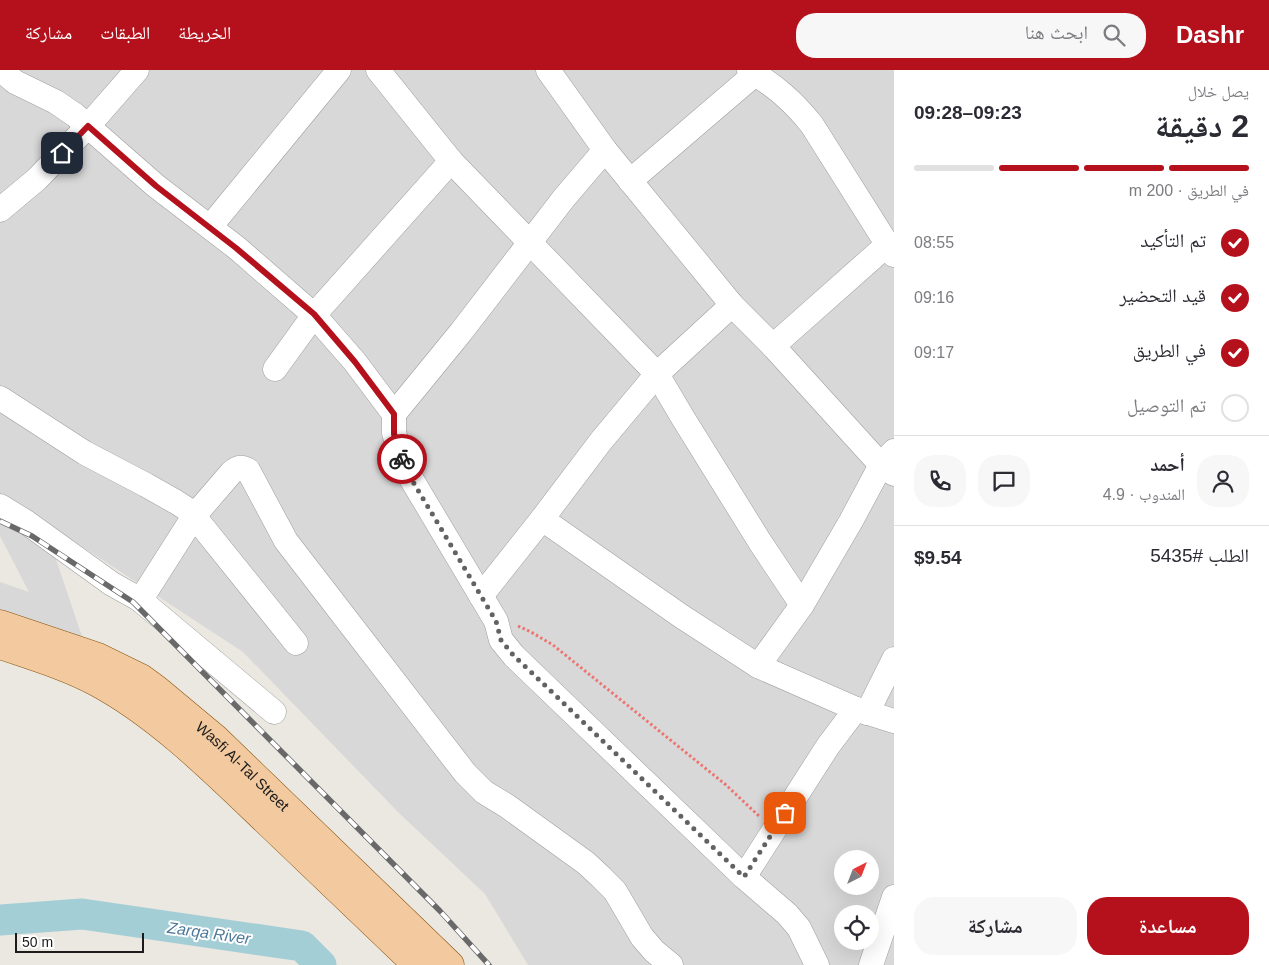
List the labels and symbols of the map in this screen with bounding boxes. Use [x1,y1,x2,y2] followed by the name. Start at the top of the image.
[41,132,83,174] pin
[377,434,427,484] courier
[193,718,294,815] street label: Wasfi Al-Tal Street
[764,792,806,834] pin
[834,850,879,895] north arrow
[165,919,252,947] water label: Zarqa River
[15,930,144,953] scale bar

